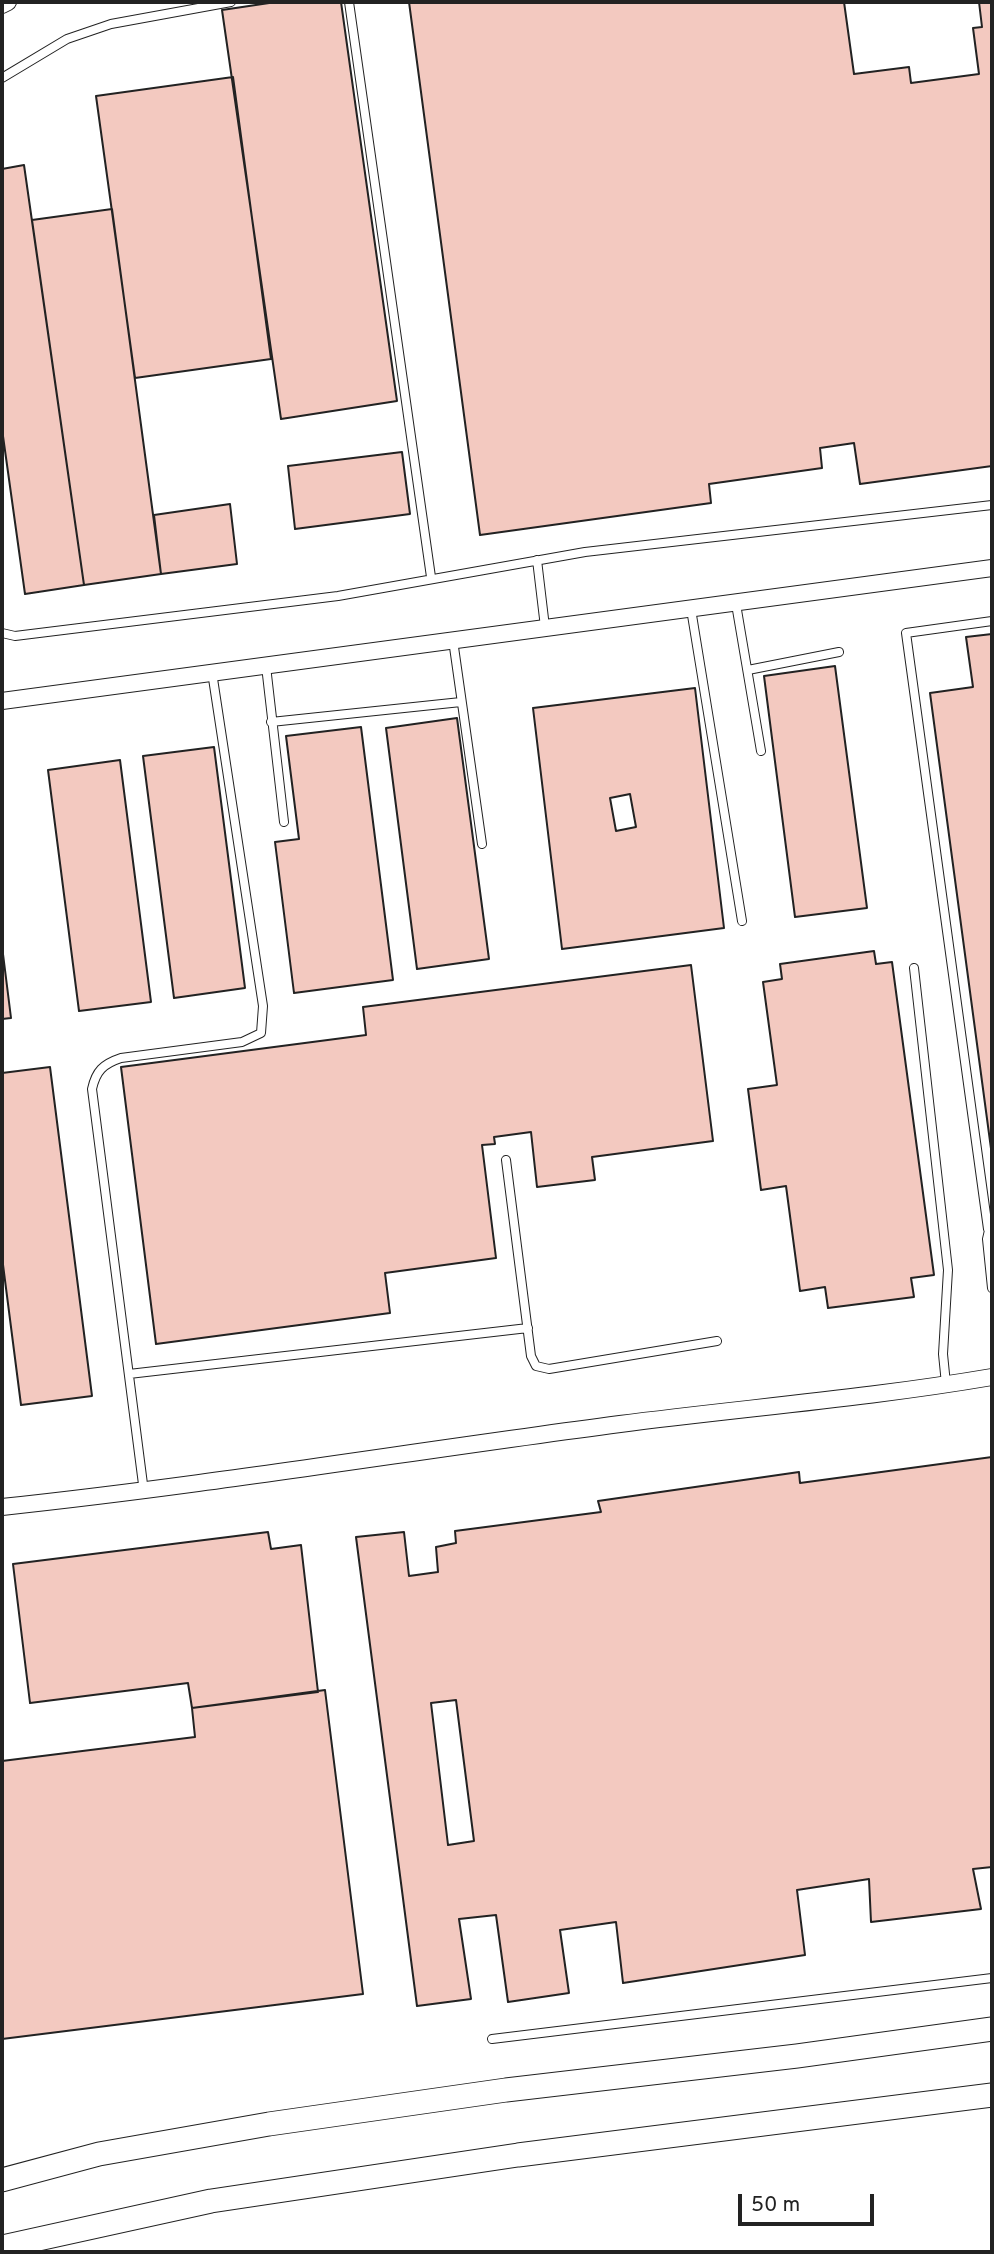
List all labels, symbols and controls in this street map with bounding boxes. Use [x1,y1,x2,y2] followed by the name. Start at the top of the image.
[742,2180,878,2224] scale bar
[751,2192,800,2219] text: 50 m

